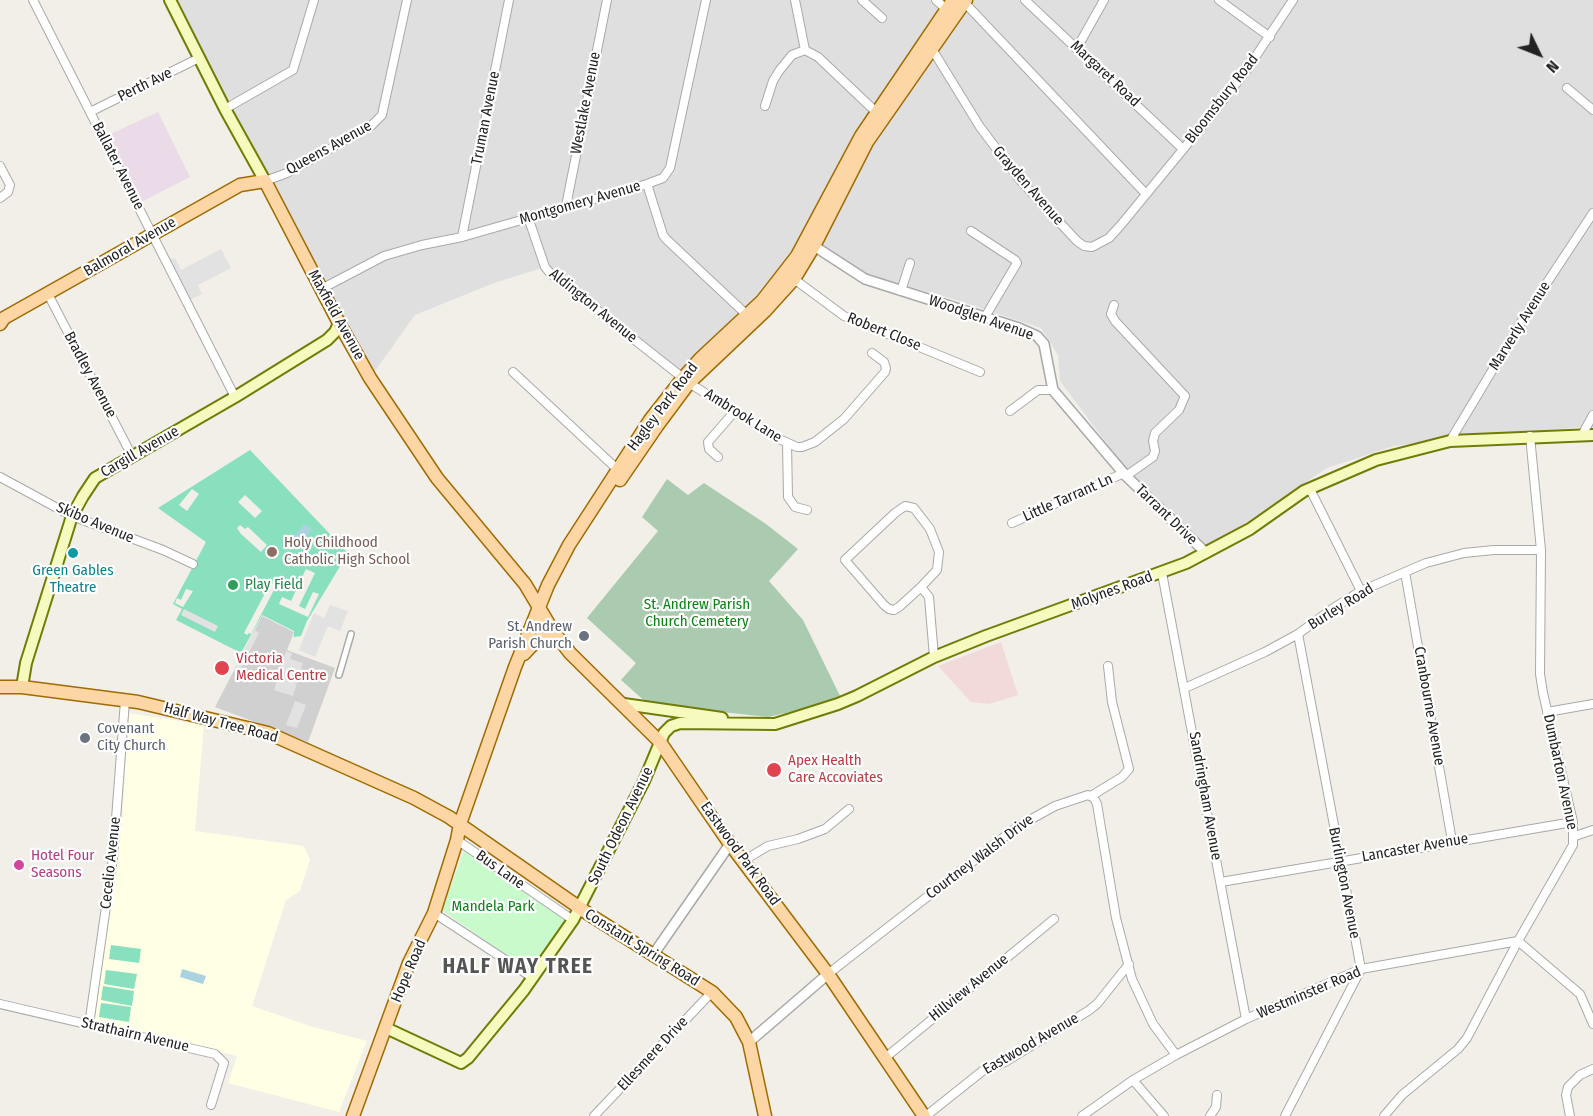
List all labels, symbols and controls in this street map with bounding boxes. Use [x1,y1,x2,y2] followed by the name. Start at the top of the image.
[1509,24,1569,84] north arrow
[1066,37,1144,111] street label: Margaret Road
[567,50,605,156] street label: Westlake Avenue
[1182,51,1262,147] street label: Bloomsbury Road
[1542,57,1563,77] text: N
[115,64,175,106] street label: Perth Ave
[468,70,504,166] street label: Truman Avenue
[283,117,375,179] street label: Queens Avenue
[88,119,148,213] street label: Ballater Avenue
[989,143,1067,229] street label: Grayden Avenue
[517,177,643,229] street label: Montgomery Avenue
[81,213,179,281] street label: Balmoral Avenue
[546,265,640,347] street label: Aldington Avenue
[304,267,368,363] street label: Maxfield Avenue
[1485,278,1555,374] street label: Marverly Avenue
[926,292,1036,344] street label: Woodglen Avenue
[844,309,924,355] street label: Robert Close
[60,329,120,421] street label: Bradley Avenue
[624,359,702,455] street label: Hagley Park Road
[701,385,785,447] street label: Ambrook Lane
[98,422,182,482] street label: Cargill Avenue
[1020,470,1116,526] street label: Little Tarrant Ln
[1131,481,1201,549] street label: Tarrant Drive
[53,499,137,547] street label: Skibo Avenue
[284,534,410,569] place label: Holy Childhood Catholic High School
[265,545,279,559] marker: Holy Childhood Catholic High School
[66,546,80,560] marker: Green Gables Theatre
[32,562,114,597] place label: Green Gables Theatre
[1069,568,1155,614] street label: Molynes Road
[245,576,303,594] place label: Play Field
[226,578,240,592] marker: Play Field
[1305,580,1377,634] street label: Burley Road
[644,596,750,631] park label: St. Andrew Parish Church Cemetery
[488,618,572,653] place label: St. Andrew Parish Church
[577,629,591,643] marker: St. Andrew Parish Church
[1410,645,1448,767] street label: Cranbourne Avenue
[236,650,327,685] place label: Victoria Medical Centre
[213,659,231,677] marker: Victoria Medical Centre
[162,699,280,747] street label: Half Way Tree Road
[1539,713,1581,831] street label: Dumbarton Avenue
[97,720,166,755] place label: Covenant City Church
[1185,730,1225,862] street label: Sandringham Avenue
[78,731,92,745] marker: Covenant City Church
[788,752,883,787] place label: Apex Health Care Accoviates
[765,761,783,779] marker: Apex Health Care Accoviates
[585,764,657,888] street label: South Odeon Avenue
[696,799,784,909] street label: Eastwood Park Road
[923,811,1037,903] street label: Courtney Walsh Drive
[97,816,125,910] street label: Cecelio Avenue
[1324,826,1364,940] street label: Burlington Avenue
[1360,830,1470,866] street label: Lancaster Avenue
[31,847,95,882] place label: Hotel Four Seasons
[472,847,528,893] street label: Bus Lane
[12,858,26,872] marker: Hotel Four Seasons
[452,898,534,916] park label: Mandela Park
[581,905,703,991] street label: Constant Spring Road
[388,937,430,1005] street label: Hope Road
[926,951,1012,1025] street label: Hillview Avenue
[442,954,594,980] district label: HALF WAY TREE
[1254,963,1364,1023] street label: Westminster Road
[980,1009,1082,1079] street label: Eastwood Avenue
[614,1013,692,1095] street label: Ellesmere Drive
[79,1014,191,1056] street label: Strathairn Avenue

